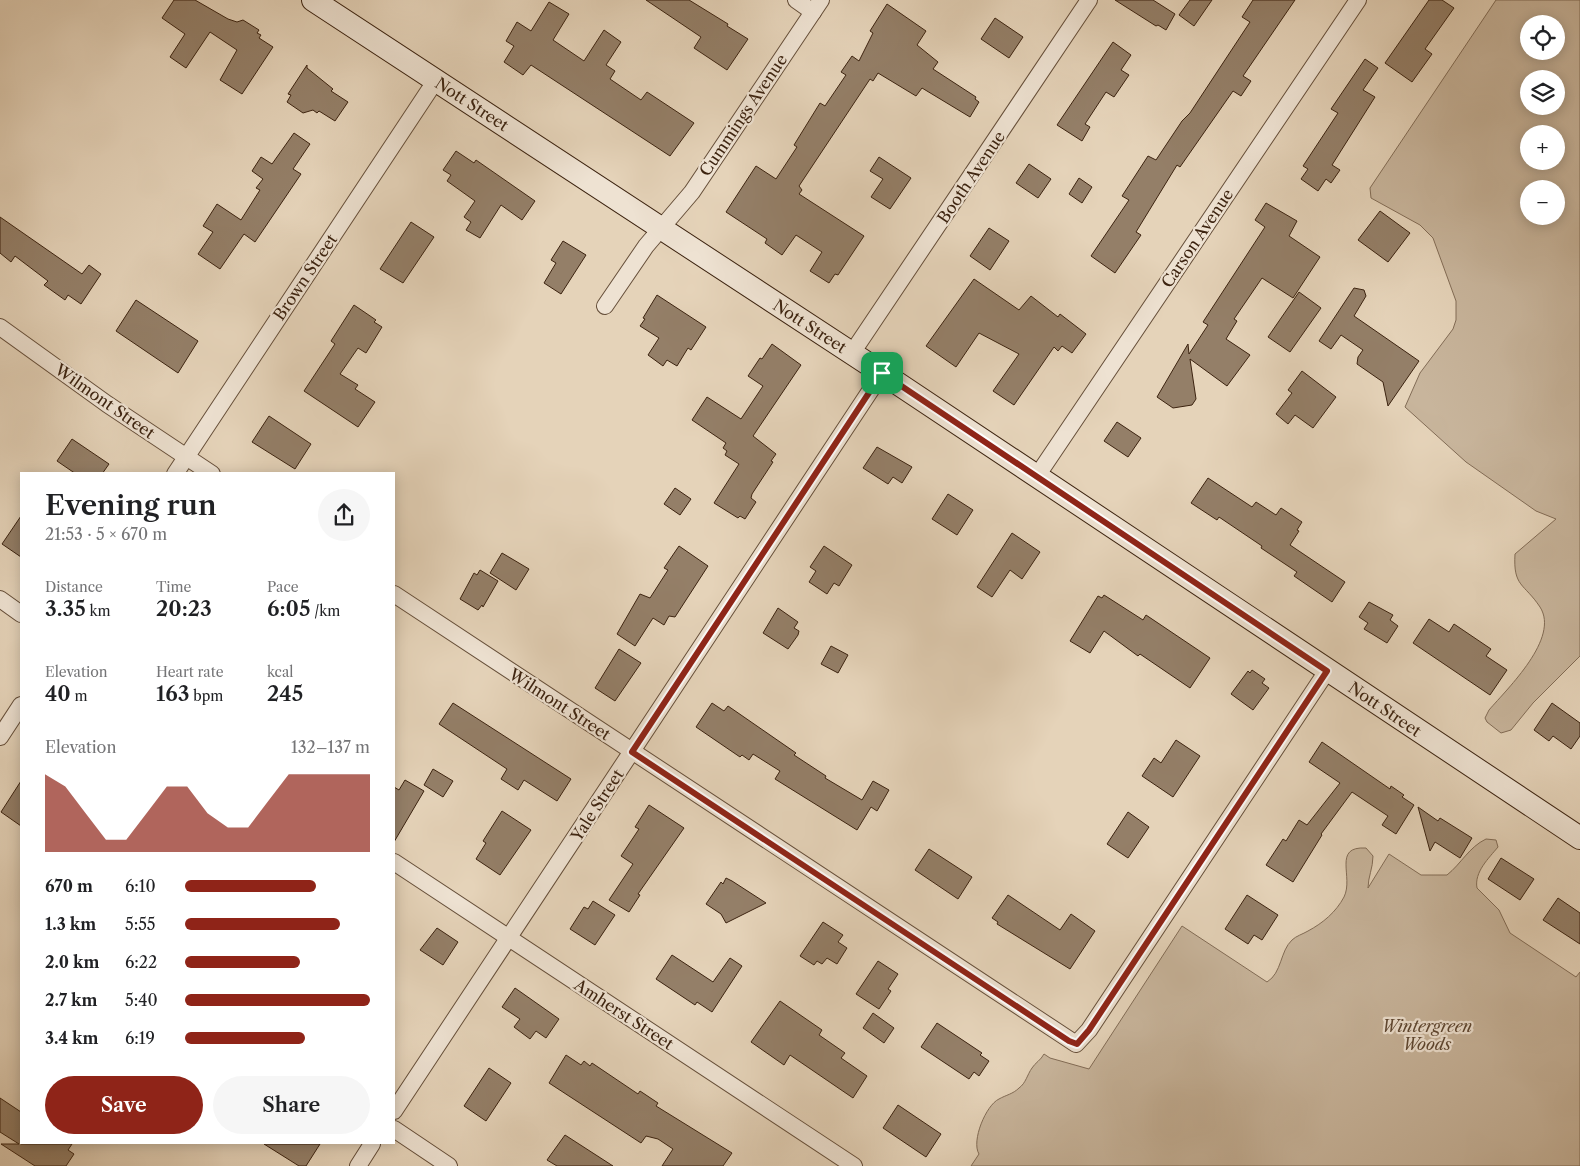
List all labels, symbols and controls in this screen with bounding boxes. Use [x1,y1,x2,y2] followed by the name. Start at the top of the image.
[1520,15,1565,225] map controls
[1520,15,1565,60] button: locate
[695,50,791,180] street label: Cummings Avenue
[1520,70,1565,115] button: layers
[432,73,513,135] street label: Nott Street
[1520,125,1565,170] button: +
[933,127,1009,227] street label: Booth Avenue
[1520,180,1565,225] button: −
[1157,185,1237,291] street label: Carson Avenue
[269,230,341,324] street label: Brown Street
[770,295,851,357] street label: Nott Street
[861,352,903,394] pin
[50,359,159,443] street label: Wilmont Street
[868,359,896,387] icon: arrive
[45,488,217,522] text: Evening run
[318,489,370,541] button: share
[45,524,167,544] text: 21:53 · 5 × 670 m
[45,578,103,596] text: Distance
[156,578,191,596] text: Time
[267,578,299,596] text: Pace
[45,596,86,621] text: 3.35
[156,596,212,621] text: 20:23
[267,596,310,621] text: 6:05
[86,602,111,620] text: km
[310,602,340,620] text: /km
[45,663,108,681] text: Elevation
[156,663,223,681] text: Heart rate
[267,663,293,681] text: kcal
[505,663,615,744] street label: Wilmont Street
[1345,677,1425,741] street label: Nott Street
[45,681,71,706] text: 40
[156,681,189,706] text: 163
[267,681,303,706] text: 245
[71,687,87,705] text: m
[189,687,223,705] text: bpm
[45,737,116,757] text: Elevation
[291,737,370,757] text: 132–137 m
[566,765,628,845] street label: Yale Street
[45,876,93,896] text: 670 m
[125,876,156,896] text: 6:10
[45,914,96,934] text: 1.3 km
[125,914,156,934] text: 5:55
[45,952,99,972] text: 2.0 km
[125,952,157,972] text: 6:22
[570,974,678,1054] street label: Amherst Street
[45,990,98,1010] text: 2.7 km
[125,990,158,1010] text: 5:40
[1382,1016,1472,1054] park label: Wintergreen Woods
[45,1028,98,1048] text: 3.4 km
[125,1028,155,1048] text: 6:19
[45,1076,203,1134] button: Save
[213,1076,370,1134] button: Share

